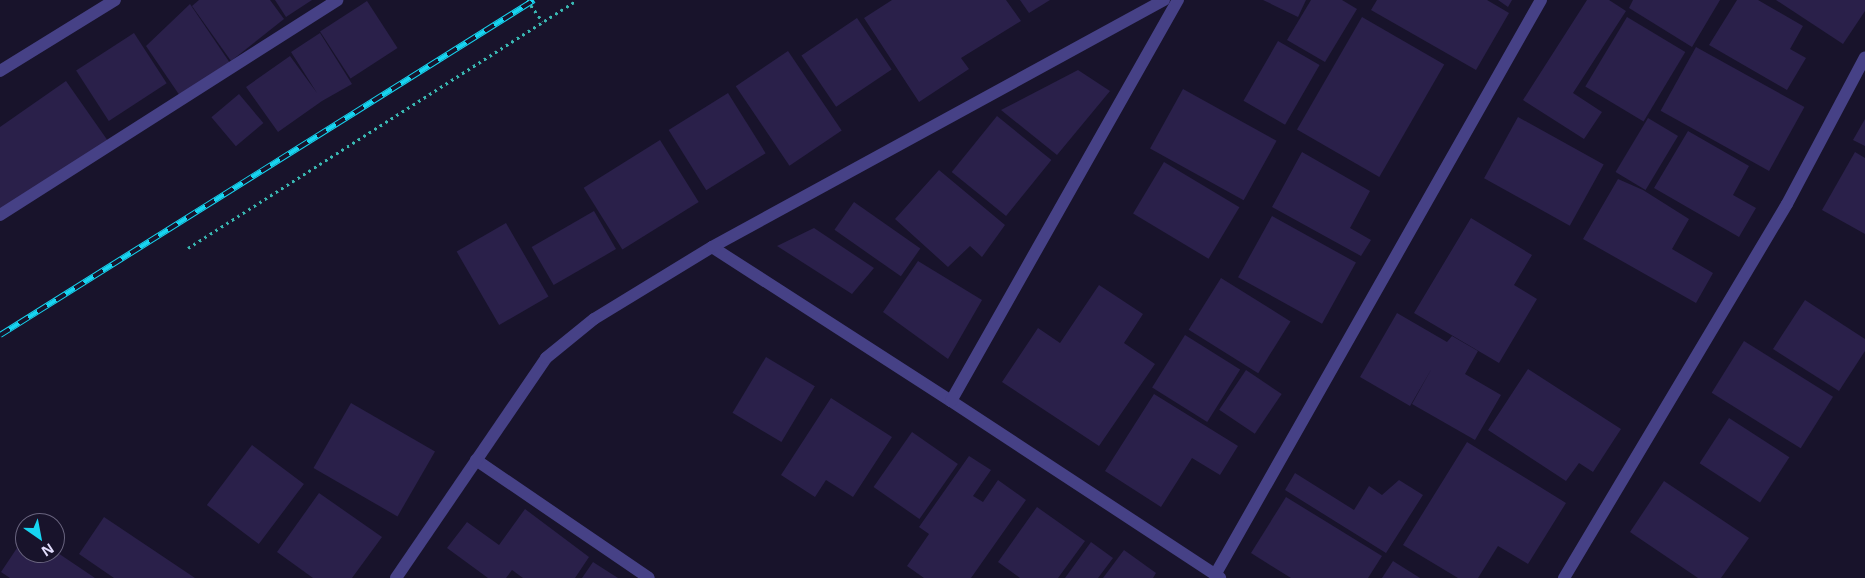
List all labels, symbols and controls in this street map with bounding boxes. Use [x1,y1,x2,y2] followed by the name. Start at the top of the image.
[15,513,65,563] north arrow
[38,539,58,561] text: N

